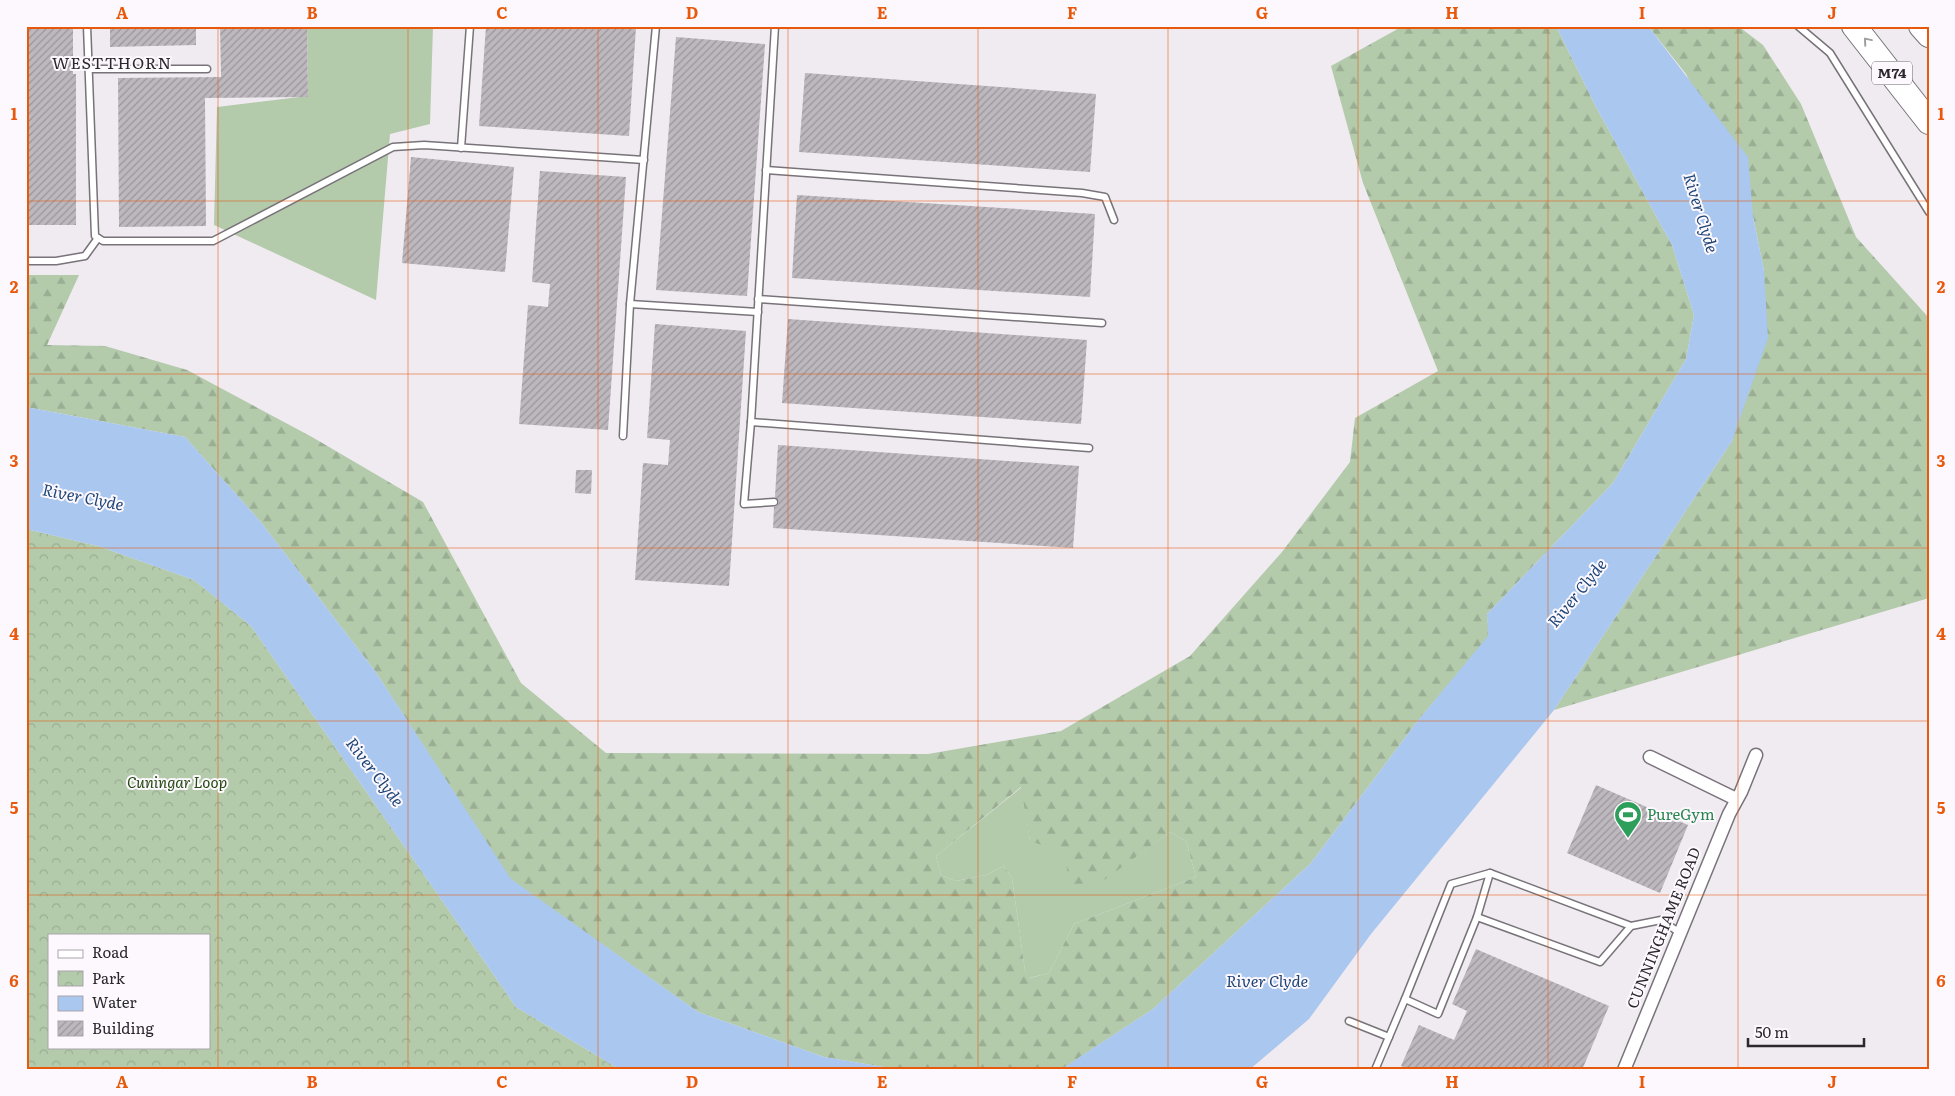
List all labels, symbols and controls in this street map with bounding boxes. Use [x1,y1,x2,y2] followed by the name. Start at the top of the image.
[116,0,128,24] text: A
[306,0,318,24] text: B
[496,0,508,24] text: C
[686,0,698,24] text: D
[877,0,888,24] text: E
[1067,0,1077,24] text: F
[1256,0,1268,24] text: G
[1445,0,1459,24] text: H
[1639,0,1645,24] text: I
[1827,0,1837,24] text: J
[1865,38,1873,47] one-way arrow
[52,50,172,74] district label: WESTTHORN
[1872,62,1912,84] road number: M74
[11,101,18,125] text: 1
[1938,101,1945,125] text: 1
[1678,170,1725,255] water label: River Clyde
[10,274,19,298] text: 2
[1937,274,1946,298] text: 2
[10,448,19,472] text: 3
[1937,448,1946,472] text: 3
[41,476,126,516] water label: River Clyde
[1541,553,1611,632] water label: River Clyde
[9,621,19,645] text: 4
[1936,621,1946,645] text: 4
[341,732,411,811] water label: River Clyde
[127,770,227,793] park label: Cuningar Loop
[10,795,19,819] text: 5
[1937,795,1946,819] text: 5
[1613,800,1643,839] sports icon: PureGym
[1647,802,1715,825] place label: PureGym
[1620,843,1706,1012] street label: CUNNINGHAME ROAD
[48,934,210,1048] legend
[92,940,128,963] text: Road
[92,966,126,989] text: Park
[9,968,19,992] text: 6
[1226,968,1308,992] water label: River Clyde
[1936,968,1946,992] text: 6
[92,990,137,1013] text: Water
[92,1016,154,1039] text: Building
[1748,1016,1864,1048] scale bar
[1755,1020,1789,1043] text: 50 m
[116,1069,128,1093] text: A
[306,1069,318,1093] text: B
[496,1069,508,1093] text: C
[686,1069,698,1093] text: D
[877,1069,888,1093] text: E
[1067,1069,1077,1093] text: F
[1256,1069,1268,1093] text: G
[1445,1069,1459,1093] text: H
[1639,1069,1645,1093] text: I
[1827,1069,1837,1093] text: J

